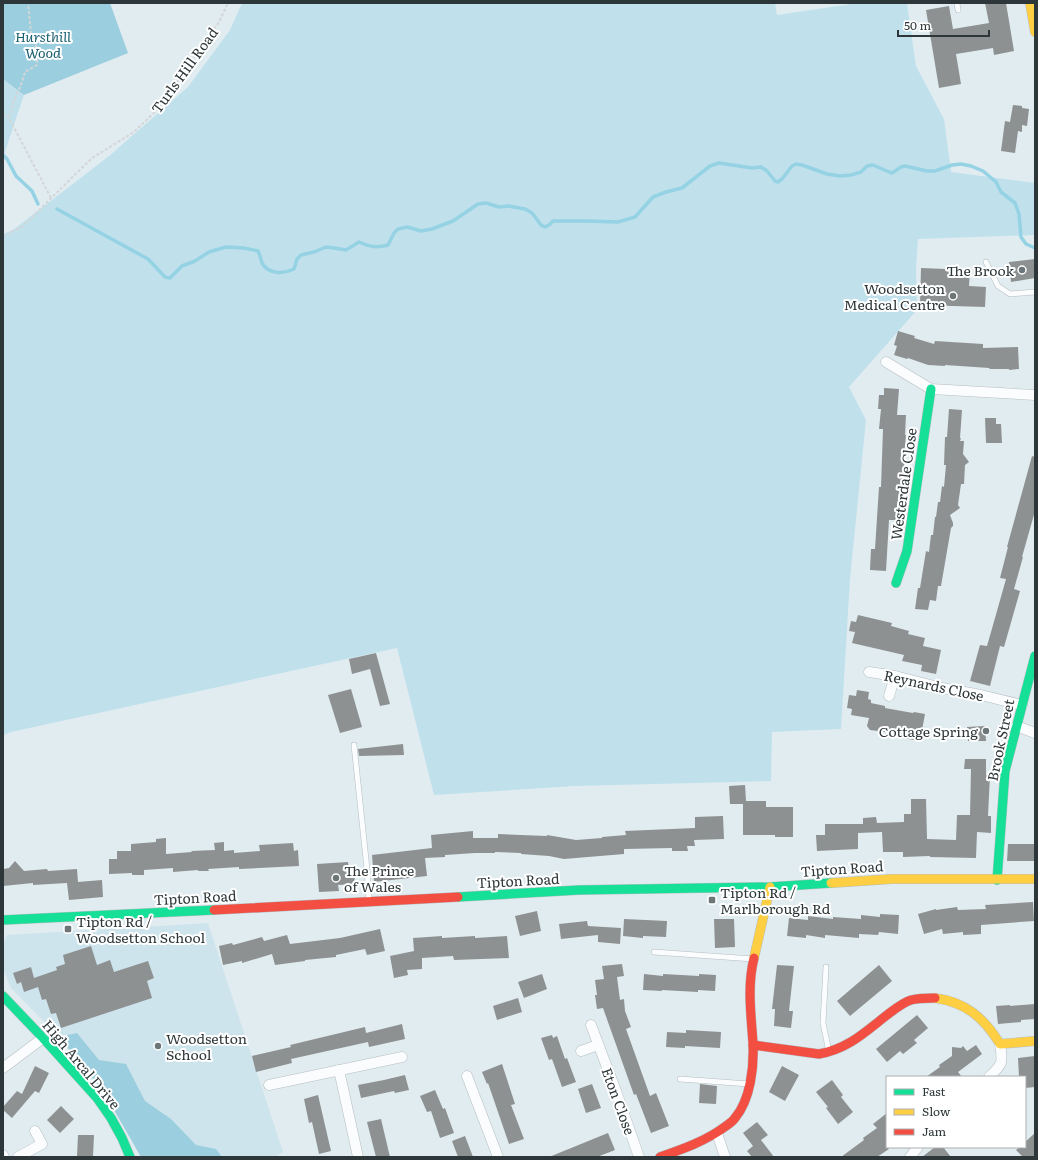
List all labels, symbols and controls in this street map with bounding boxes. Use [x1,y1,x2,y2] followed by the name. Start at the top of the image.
[898,12,989,38] scale bar
[904,16,931,34] text: 50 m
[146,23,222,117] street label: Turls Hill Road
[15,26,71,62] park label: Hursthill Wood
[946,260,1014,280] place label: The Brook
[1017,265,1027,275] marker: The Brook
[844,278,945,314] place label: Woodsetton Medical Centre
[948,291,958,301] marker: Woodsetton Medical Centre
[885,427,921,541] street label: Westerdale Close
[882,665,986,705] street label: Reynards Close
[982,697,1019,783] street label: Brook Street
[879,721,978,741] place label: Cottage Spring
[981,726,991,736] marker: Cottage Spring
[800,855,885,881] street label: Tipton Road
[344,860,414,896] place label: The Prince of Wales
[476,868,560,892] street label: Tipton Road
[331,873,341,883] marker: The Prince of Wales
[720,882,831,918] place label: Tipton Rd / Marlborough Rd
[153,885,237,909] street label: Tipton Road
[707,895,717,905] marker: Tipton Rd / Marlborough Rd
[76,911,205,947] place label: Tipton Rd / Woodsetton School
[63,924,73,934] marker: Tipton Rd / Woodsetton School
[39,1015,125,1113] street label: High Arcal Drive
[166,1028,247,1064] place label: Woodsetton School
[153,1041,163,1051] marker: Woodsetton School
[598,1065,640,1137] street label: Eton Close
[886,1076,1026,1148] legend
[922,1082,946,1100] text: Fast
[922,1102,951,1120] text: Slow
[922,1122,947,1140] text: Jam

